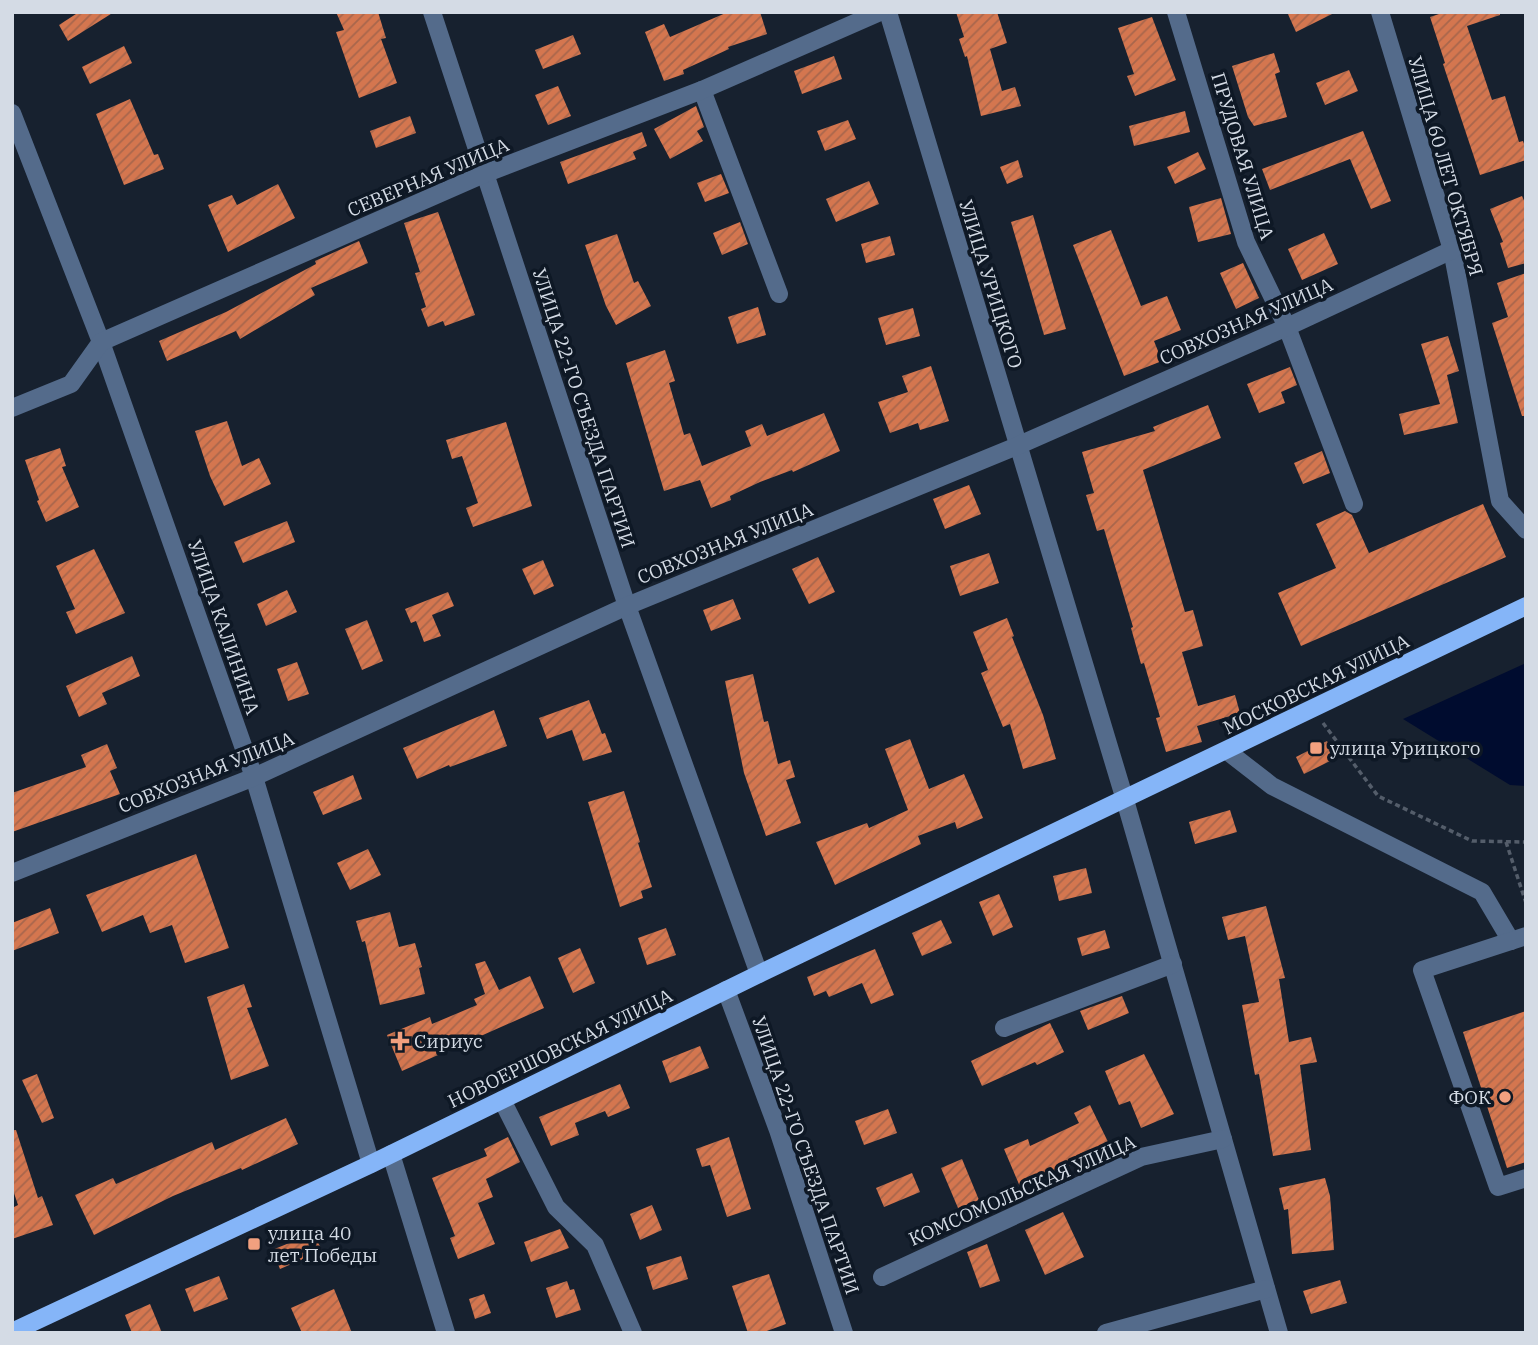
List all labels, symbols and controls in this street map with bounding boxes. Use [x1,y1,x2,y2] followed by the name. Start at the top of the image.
[1403,53,1489,279] street label: УЛИЦА 60 ЛЕТ ОКТЯБРЯ
[1206,69,1280,243] street label: ПРУДОВАЯ УЛИЦА
[344,132,512,222] street label: СЕВЕРНАЯ УЛИЦА
[954,197,1028,371] street label: УЛИЦА УРИЦКОГО
[527,265,641,551] street label: УЛИЦА 22-ГО СЪЕЗДА ПАРТИИ
[1156,272,1336,370] street label: СОВХОЗНАЯ УЛИЦА
[634,497,816,589] street label: СОВХОЗНАЯ УЛИЦА
[183,536,265,718] street label: УЛИЦА КАЛИНИНА
[1219,628,1413,740] street label: МОСКОВСКАЯ УЛИЦА
[115,726,297,818] street label: СОВХОЗНАЯ УЛИЦА
[1330,736,1480,760] place label: улица Урицкого
[1308,740,1324,756] marker: улица Урицкого
[444,983,676,1113] street label: НОВОЕРШОВСКАЯ УЛИЦА
[747,1013,865,1297] street label: УЛИЦА 22-ГО СЪЕЗДА ПАРТИИ
[414,1029,483,1053] place label: Сириус
[392,1033,408,1049] marker: Сириус
[1448,1085,1491,1109] place label: ФОК
[1497,1089,1513,1105] marker: ФОК
[905,1129,1139,1251] street label: КОМСОМОЛЬСКАЯ УЛИЦА
[268,1221,377,1267] place label: улица 40 лет Победы
[246,1236,262,1252] marker: улица 40 лет Победы

